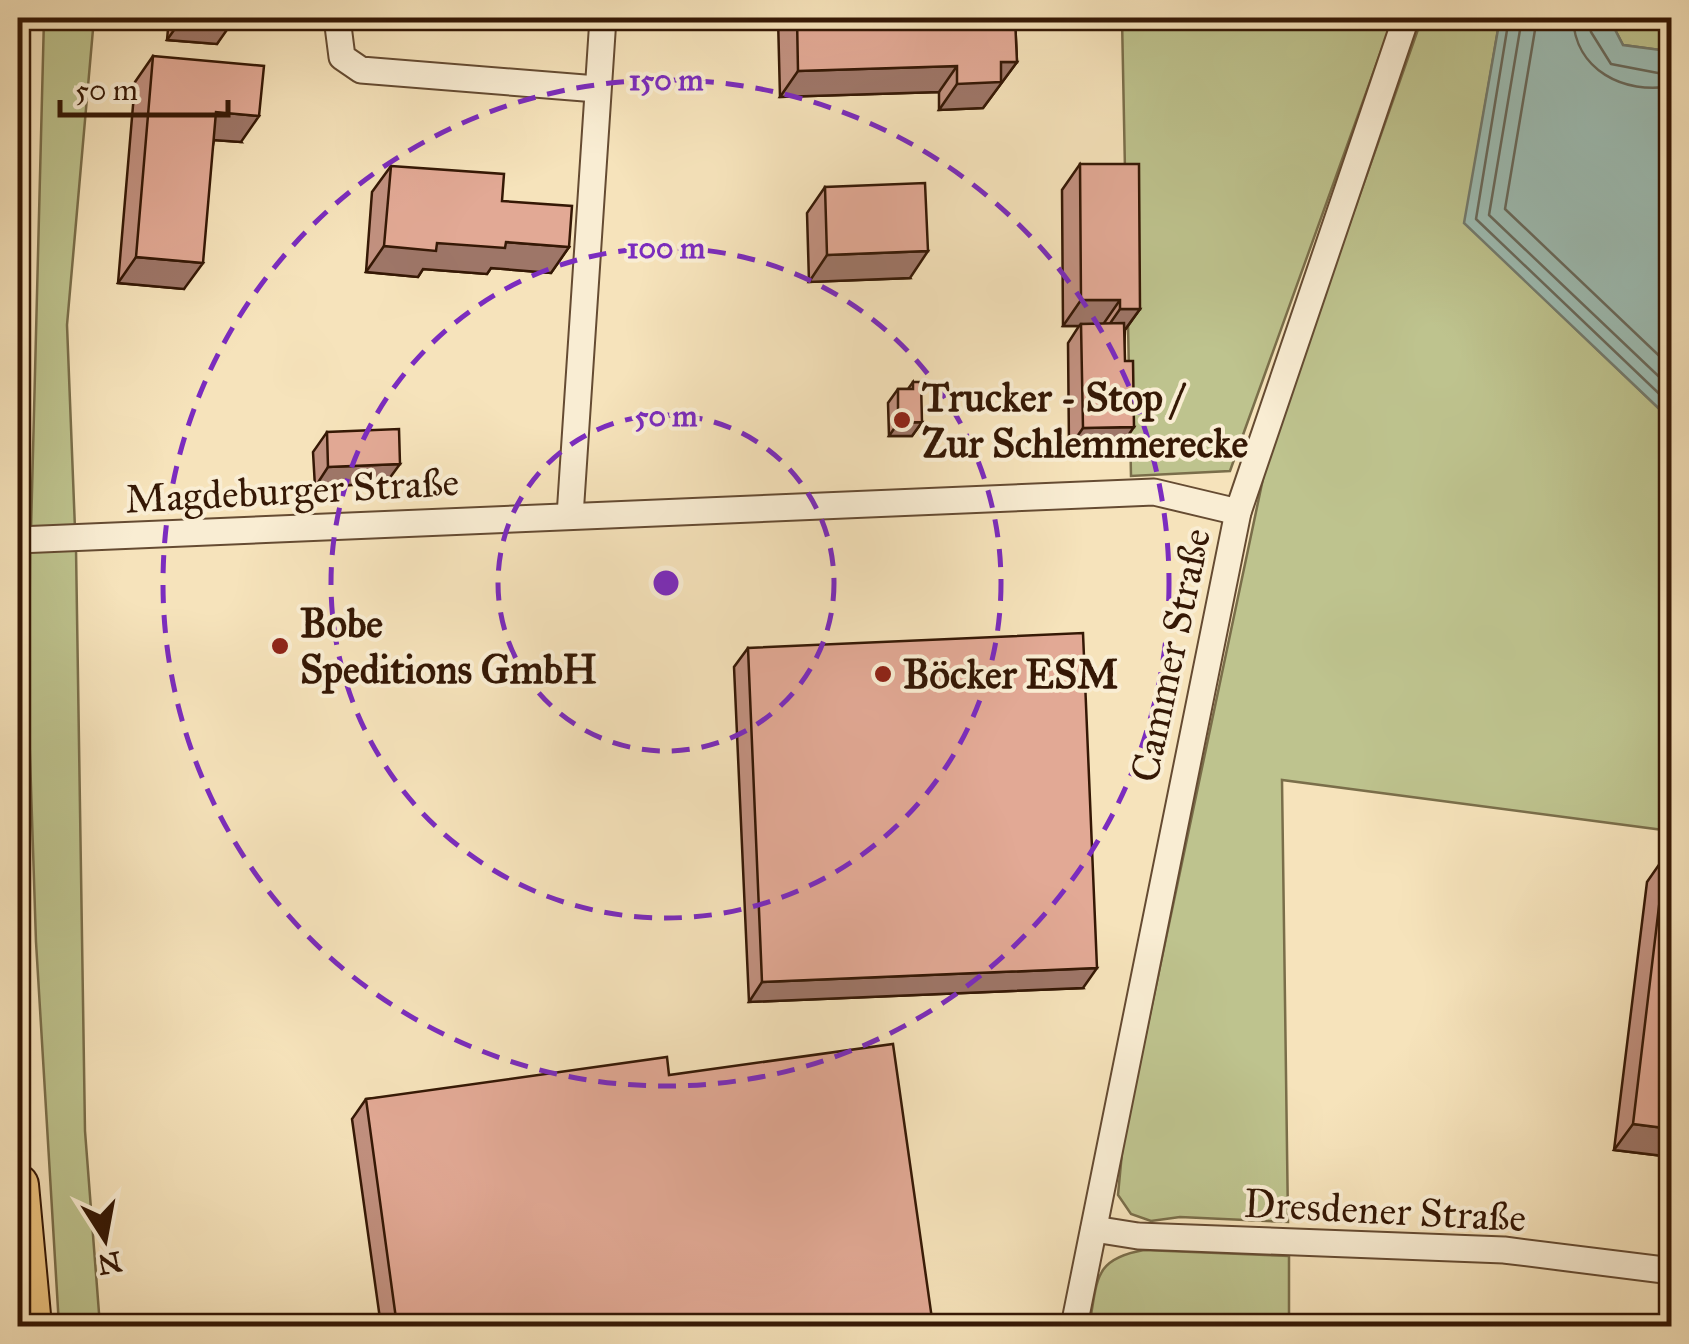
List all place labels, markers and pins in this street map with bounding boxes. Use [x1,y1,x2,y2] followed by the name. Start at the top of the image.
[922,373,1249,468] place label: Trucker - Stop / Zur Schlemmerecke
[891,409,913,431] marker: Trucker - Stop / Zur Schlemmerecke
[648,565,684,601] centre of rings
[300,599,597,694] place label: Bobe Speditions GmbH
[269,635,291,657] marker: Bobe Speditions GmbH
[903,650,1118,699] place label: Böcker ESM
[872,663,894,685] marker: Böcker ESM

